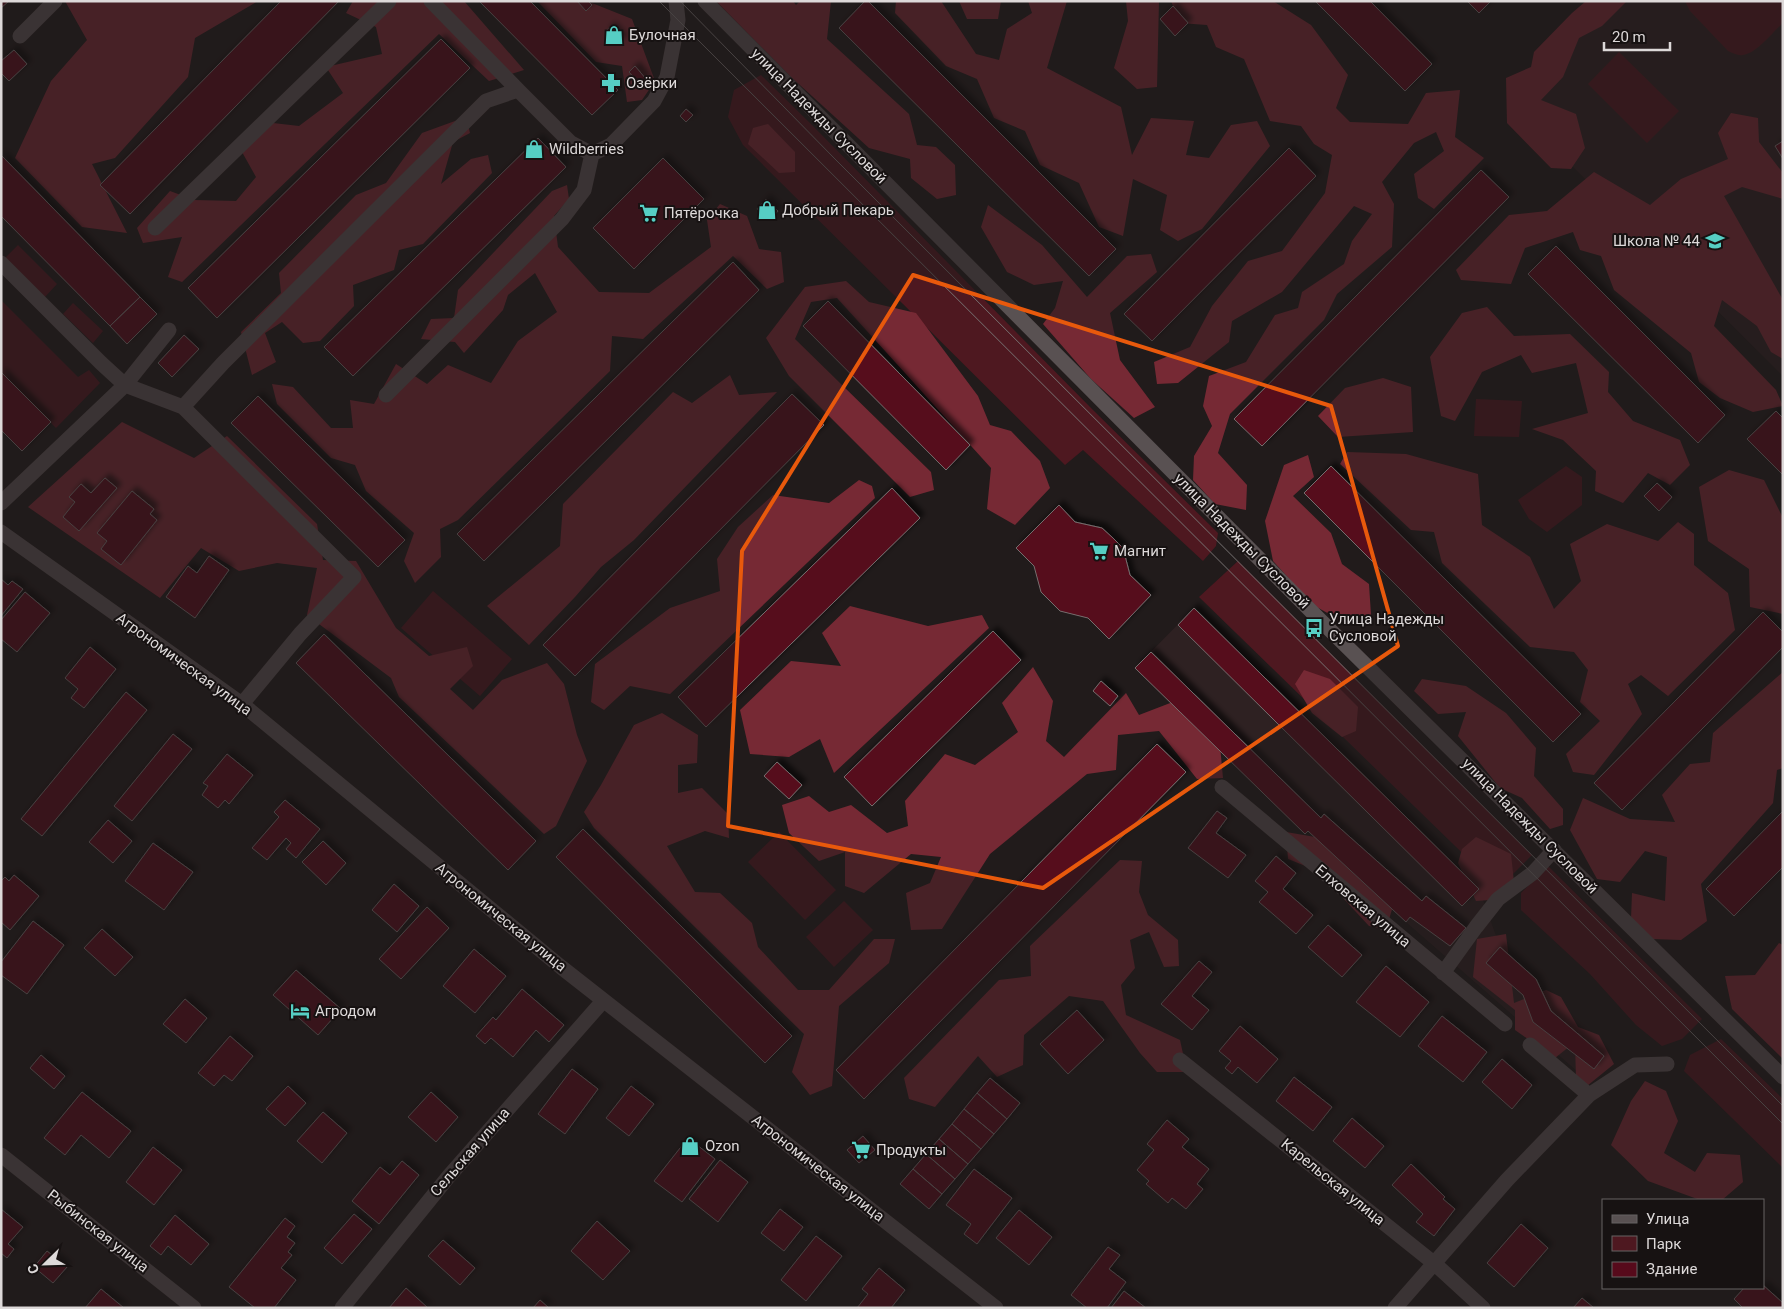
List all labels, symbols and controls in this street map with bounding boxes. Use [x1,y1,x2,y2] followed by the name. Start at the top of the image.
[1604,20,1670,52] scale bar
[603,24,625,46] shop icon: Булочная
[629,26,696,44] place label: Булочная
[1612,28,1646,46] text: 20 m
[747,44,891,188] street label: улица Надежды Сусловой
[600,72,622,94] pharmacy icon: Озёрки
[626,74,677,92] place label: Озёрки
[523,138,545,160] shop icon: Wildberries
[549,140,624,158] place label: Wildberries
[756,199,778,221] shop icon: Добрый Пекарь
[782,201,894,219] place label: Добрый Пекарь
[638,202,660,224] supermarket icon: Пятёрочка
[664,204,739,222] place label: Пятёрочка
[1704,230,1726,252] school or university icon: Школа № 44
[1613,232,1701,250] place label: Школа № 44
[1170,469,1314,613] street label: улица Надежды Сусловой
[1088,540,1110,562] supermarket icon: Магнит
[1114,542,1166,560] place label: Магнит
[113,609,255,719] street label: Агрономическая улица
[1329,610,1444,645] place label: Улица Надежды Сусловой
[1303,617,1325,639] bus stop icon: Улица Надежды Сусловой
[1458,754,1602,898] street label: улица Надежды Сусловой
[432,859,570,975] street label: Агрономическая улица
[1312,861,1414,951] street label: Елховская улица
[289,1000,311,1022] hotel icon: Агродом
[315,1002,376,1020] place label: Агродом
[427,1104,513,1200] street label: Сельская улица
[748,1111,888,1225] street label: Агрономическая улица
[679,1135,701,1157] shop icon: Ozon
[1278,1135,1388,1229] street label: Карельская улица
[705,1137,739,1155] place label: Ozon
[850,1139,872,1161] supermarket icon: Продукты
[876,1141,946,1159] place label: Продукты
[44,1186,152,1276] street label: Рыбинская улица
[1602,1199,1764,1289] legend
[1646,1210,1689,1228] text: Улица
[1646,1235,1681,1253] text: Парк
[20,1239,70,1289] north arrow
[1646,1260,1697,1278] text: Здание
[24,1262,42,1276] text: С

